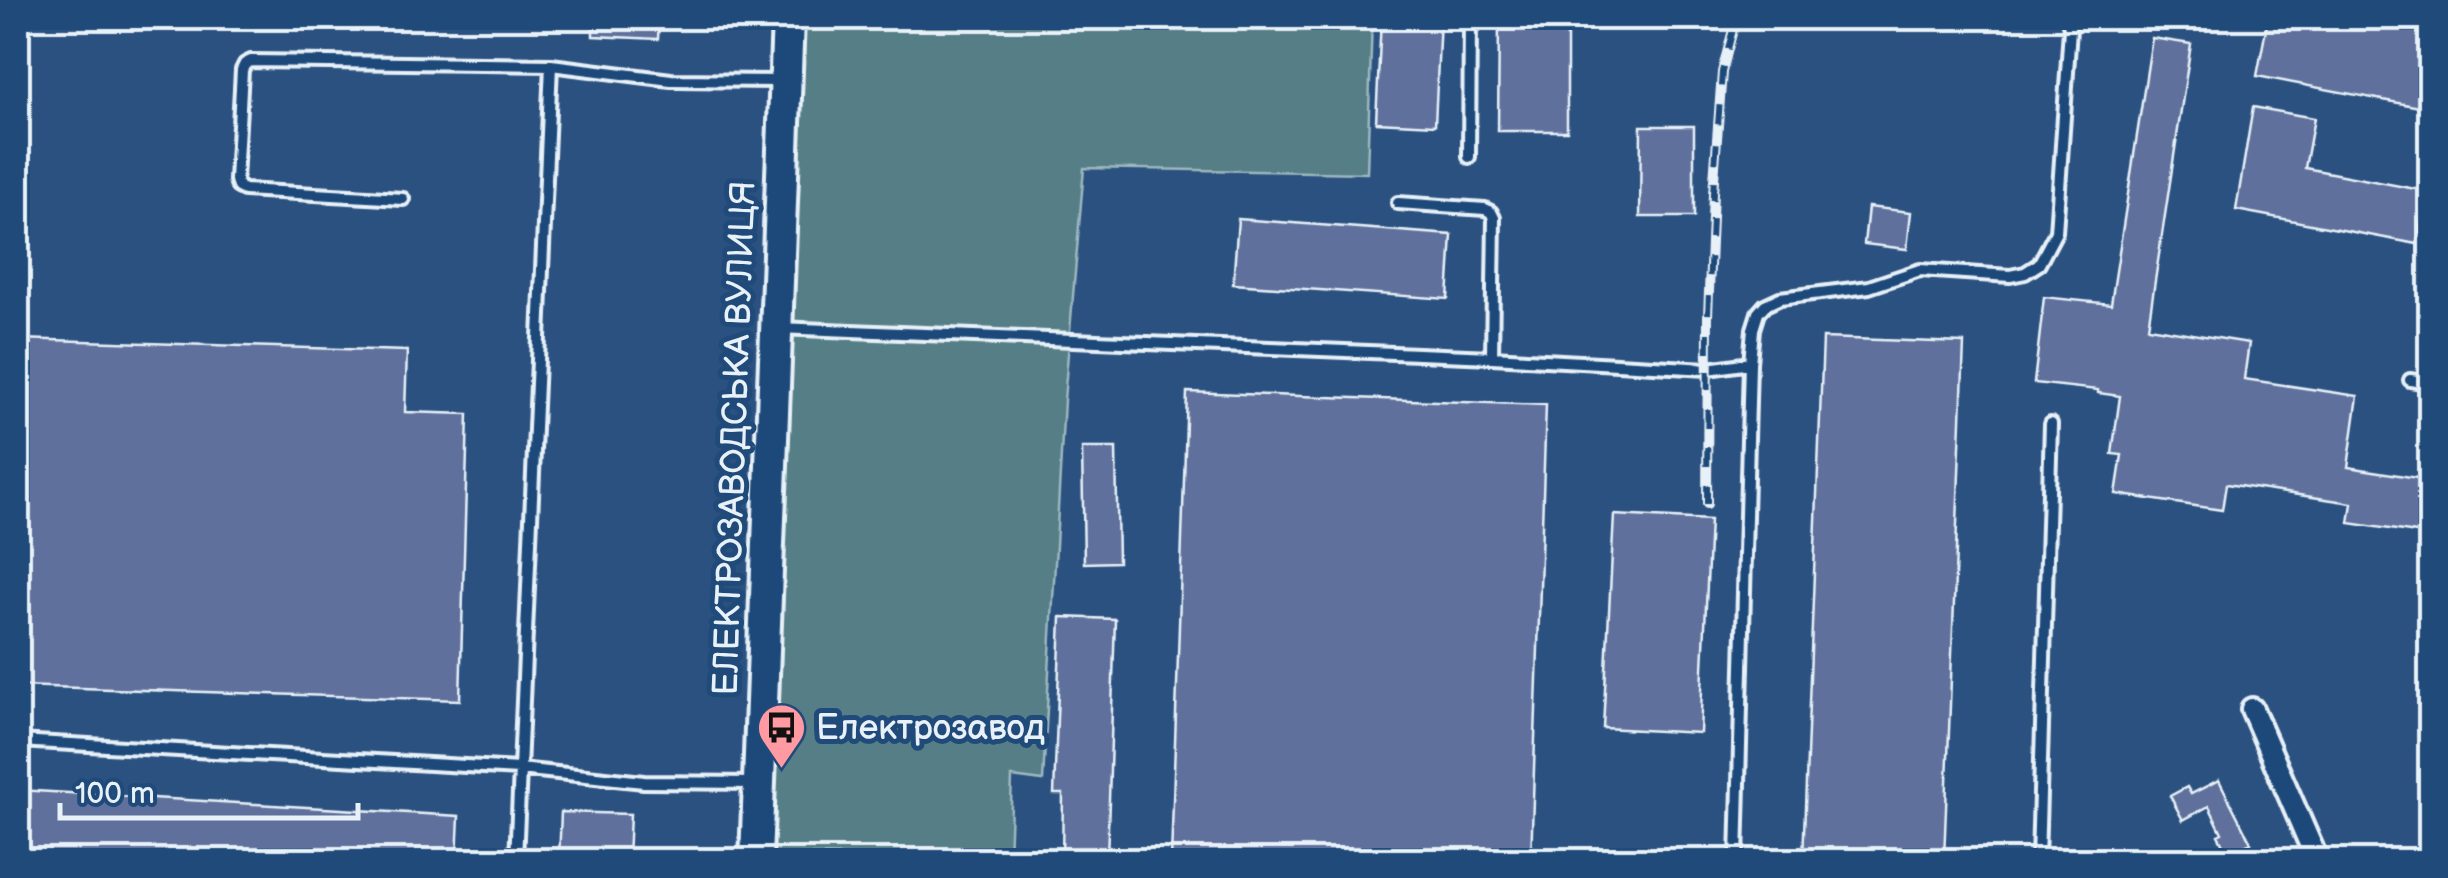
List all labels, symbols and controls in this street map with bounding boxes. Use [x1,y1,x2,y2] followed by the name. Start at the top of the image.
[705,180,765,696] street label: ЕЛЕКТРОЗАВОДСЬКА ВУЛИЦЯ
[755,702,807,770] bus stop icon: Електрозавод
[816,707,1045,750] place label: Електрозавод
[60,758,358,820] scale bar
[75,776,155,812] text: 100 m

